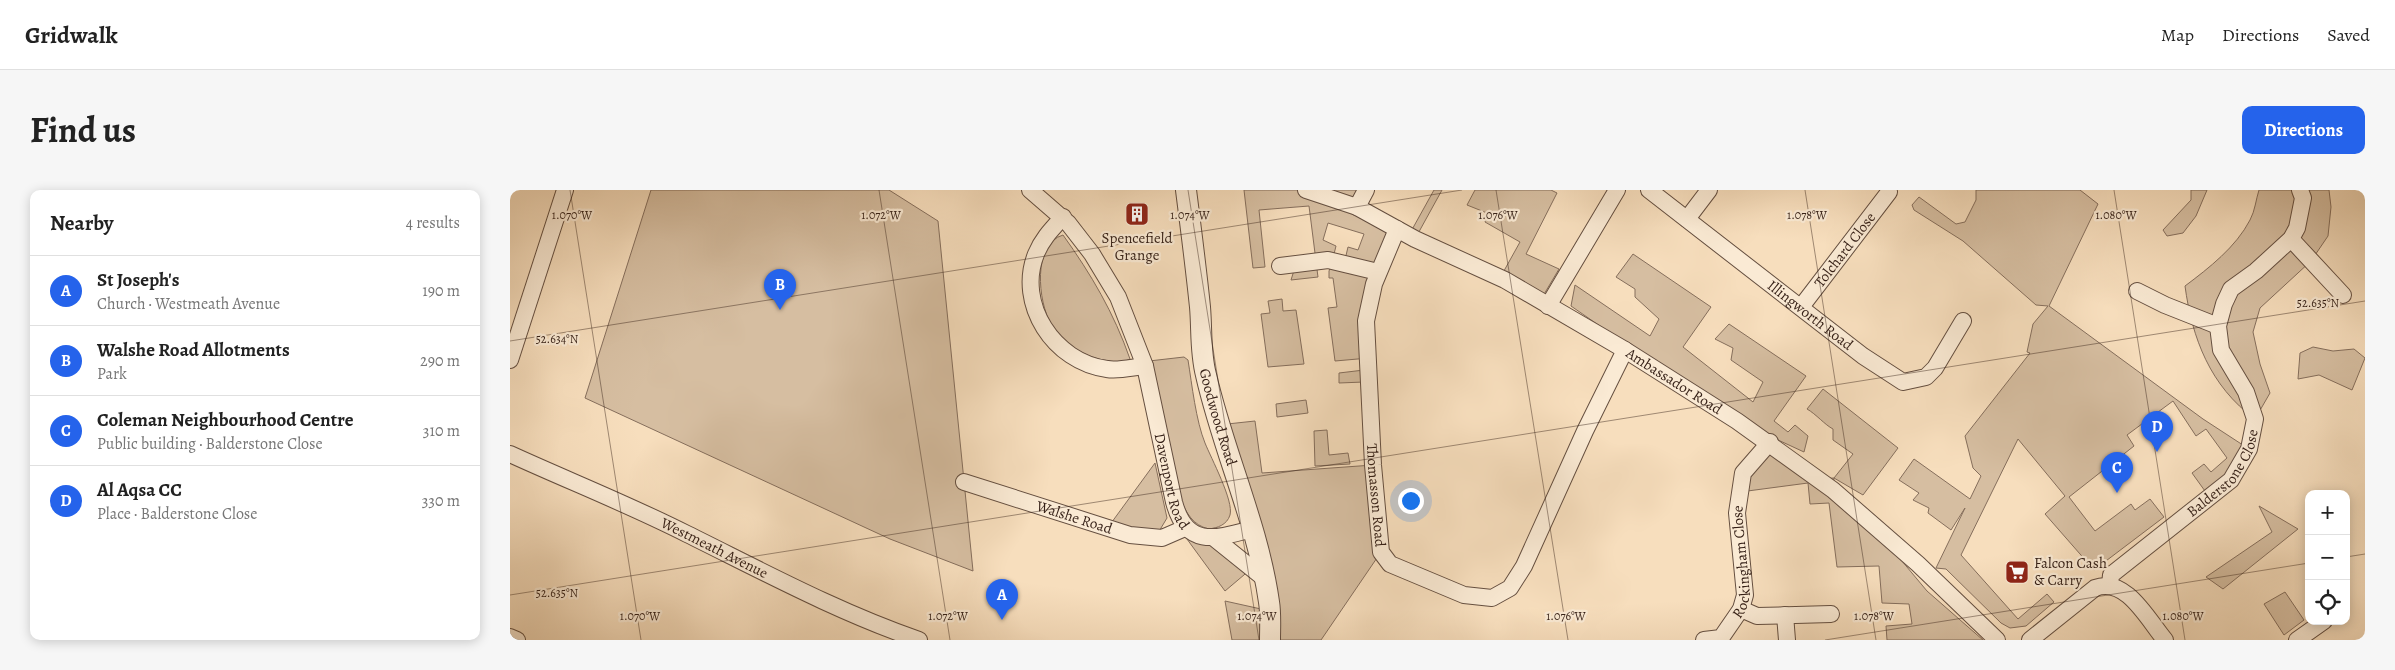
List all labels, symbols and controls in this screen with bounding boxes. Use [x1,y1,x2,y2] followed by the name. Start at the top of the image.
[25,19,118,51] text: Gridwalk
[2161,23,2194,47] text: Map
[2222,23,2299,47] text: Directions
[2327,23,2370,47] text: Saved
[30,106,136,154] text: Find us
[2242,106,2365,154] button: Directions
[1124,201,1150,227] building icon: Spencefield Grange
[552,207,593,223] text: 1.070°W
[861,207,902,223] text: 1.072°W
[1170,207,1211,223] text: 1.074°W
[1478,207,1519,223] text: 1.076°W
[1787,207,1828,223] text: 1.078°W
[2095,207,2137,223] text: 1.080°W
[1810,208,1880,292] street label: Tolchard Close
[50,209,113,237] text: Nearby
[406,212,460,234] text: 4 results
[1102,228,1173,265] place label: Spencefield Grange
[97,267,179,293] text: St Joseph's
[764,269,796,310] pin: B
[1763,275,1858,355] street label: Illingworth Road
[61,280,71,302] text: A
[422,280,460,302] text: 190 m
[97,293,280,315] text: Church · Westmeath Avenue
[2297,295,2340,311] text: 52.635°N
[536,331,579,347] text: 52.634°N
[97,337,290,363] text: Walshe Road Allotments
[1621,343,1727,420] street label: Ambassador Road
[61,350,71,372] text: B
[420,350,460,372] text: 290 m
[97,363,127,385] text: Park
[1195,366,1242,469] street label: Goodwood Road
[97,407,353,433] text: Coleman Neighbourhood Centre
[2141,411,2173,452] pin: D
[61,420,71,442] text: C
[423,420,460,442] text: 310 m
[2182,427,2263,521] street label: Balderstone Close
[1150,431,1195,534] street label: Davenport Road
[97,433,323,455] text: Public building · Balderstone Close
[1362,443,1391,549] street label: Thomasson Road
[2101,452,2133,493] pin: C
[97,477,182,503] text: Al Aqsa CC
[1398,488,1424,514] your location
[60,490,72,512] text: D
[422,490,460,512] text: 330 m
[2305,490,2350,625] map controls
[2305,490,2350,535] button: +
[1033,496,1116,539] street label: Walshe Road
[97,503,257,525] text: Place · Balderstone Close
[1727,504,1755,622] street label: Rockingham Close
[657,512,772,583] street label: Westmeath Avenue
[2305,535,2350,580] button: −
[2034,553,2107,590] place label: Falcon Cash & Carry
[2004,559,2030,585] supermarket icon: Falcon Cash & Carry
[986,579,1018,620] pin: A
[2305,580,2350,625] button: locate
[536,585,579,601] text: 52.635°N
[620,608,661,624] text: 1.070°W
[928,608,969,624] text: 1.072°W
[1237,608,1278,624] text: 1.074°W
[1546,608,1587,624] text: 1.076°W
[1854,608,1895,624] text: 1.078°W
[2162,608,2204,624] text: 1.080°W

